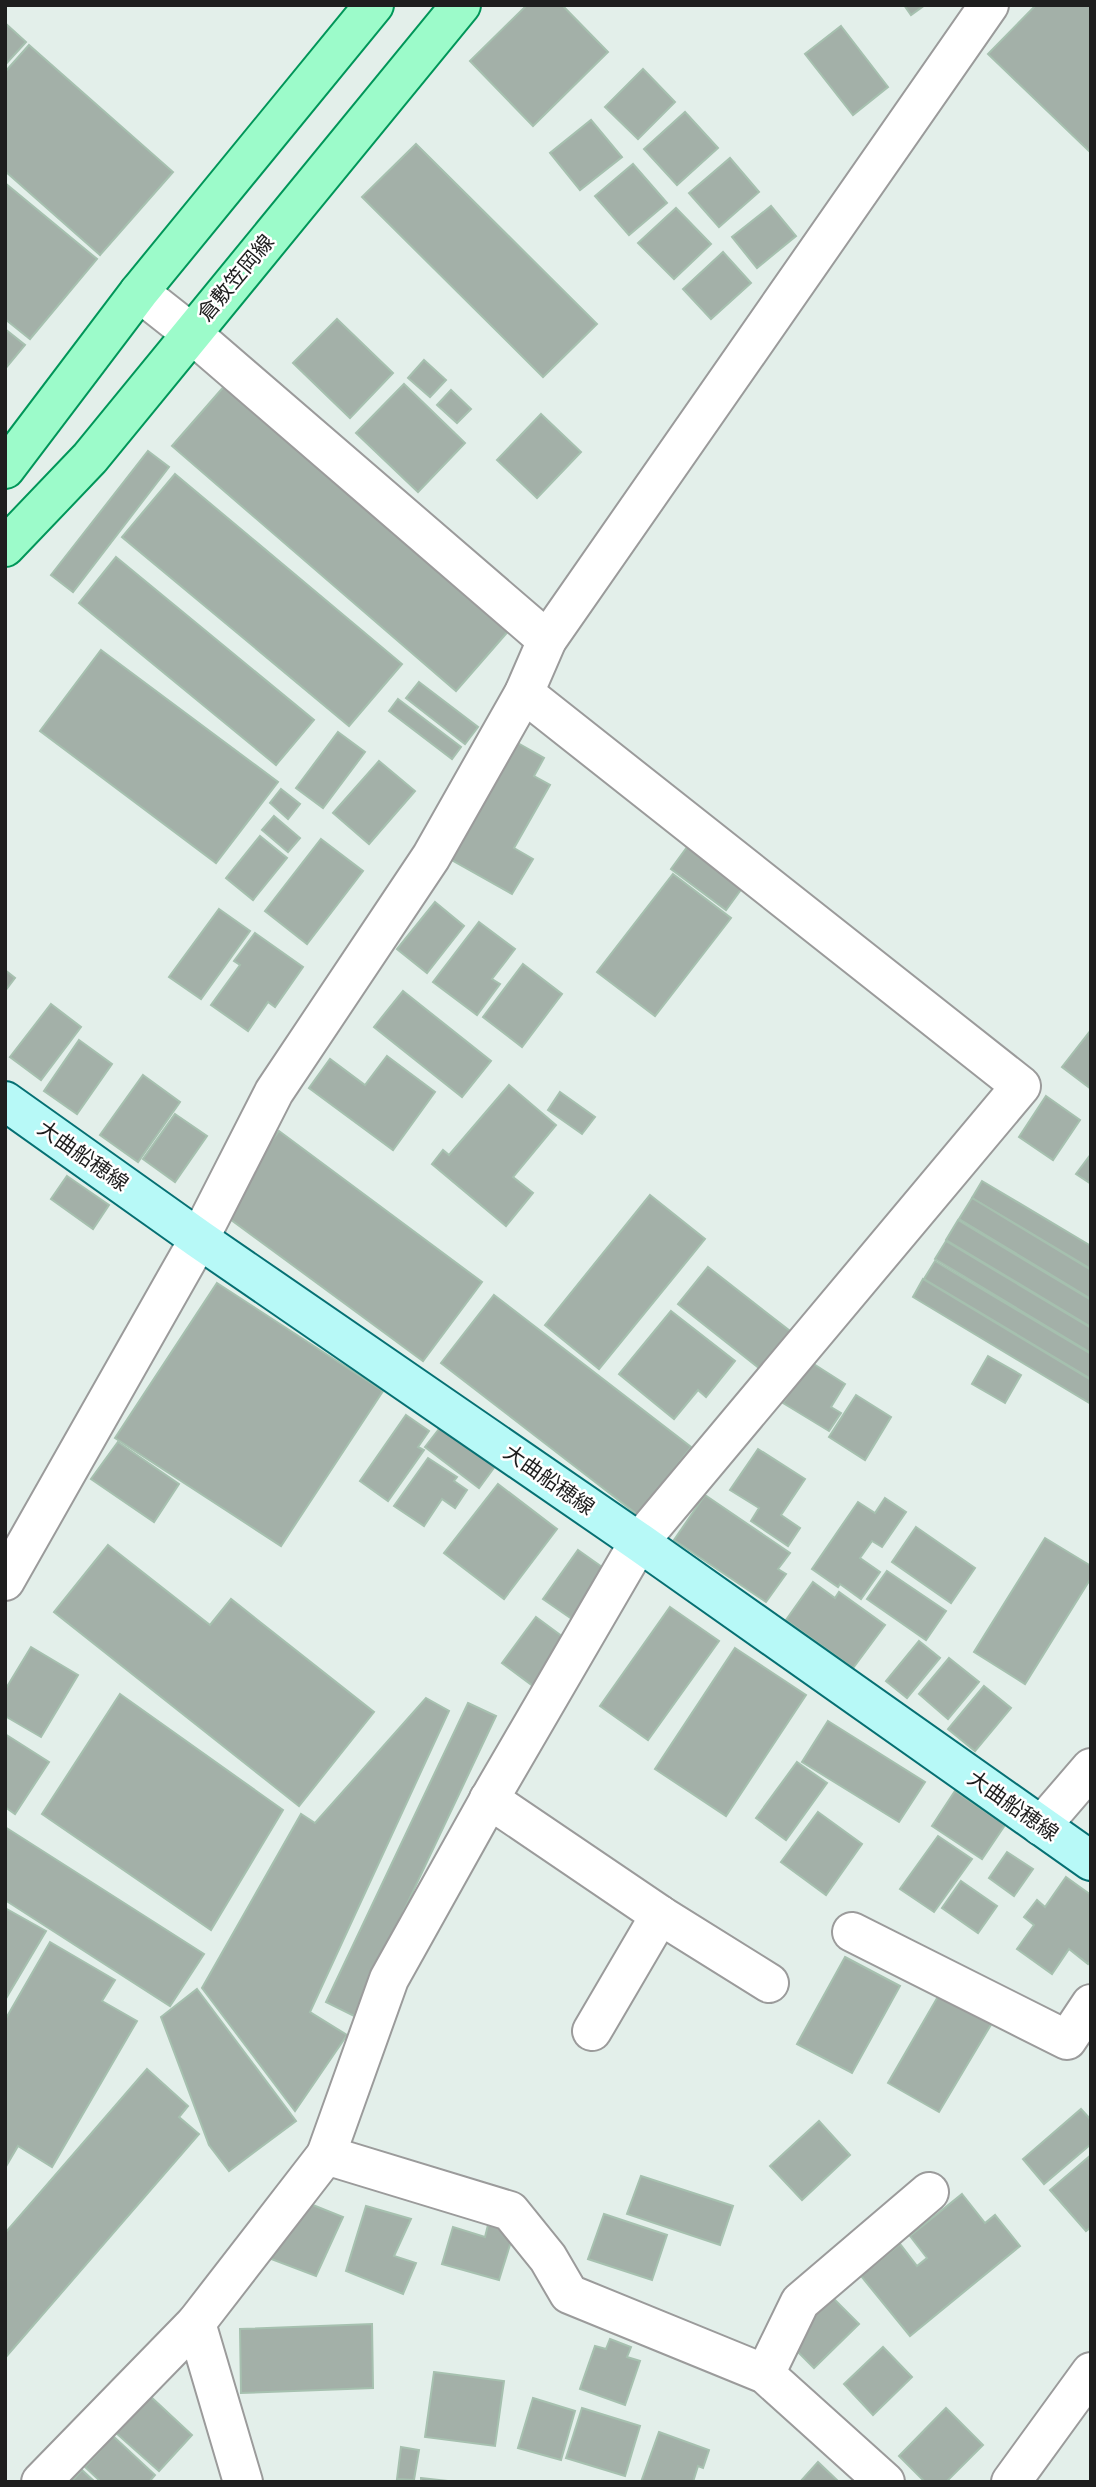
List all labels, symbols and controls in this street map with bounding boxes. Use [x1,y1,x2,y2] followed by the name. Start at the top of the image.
[192,229,279,326] street label: 倉敷笠岡線
[33,1115,133,1196] street label: 大曲船穂線
[499,1439,599,1520] street label: 大曲船穂線
[963,1765,1063,1846] street label: 大曲船穂線

